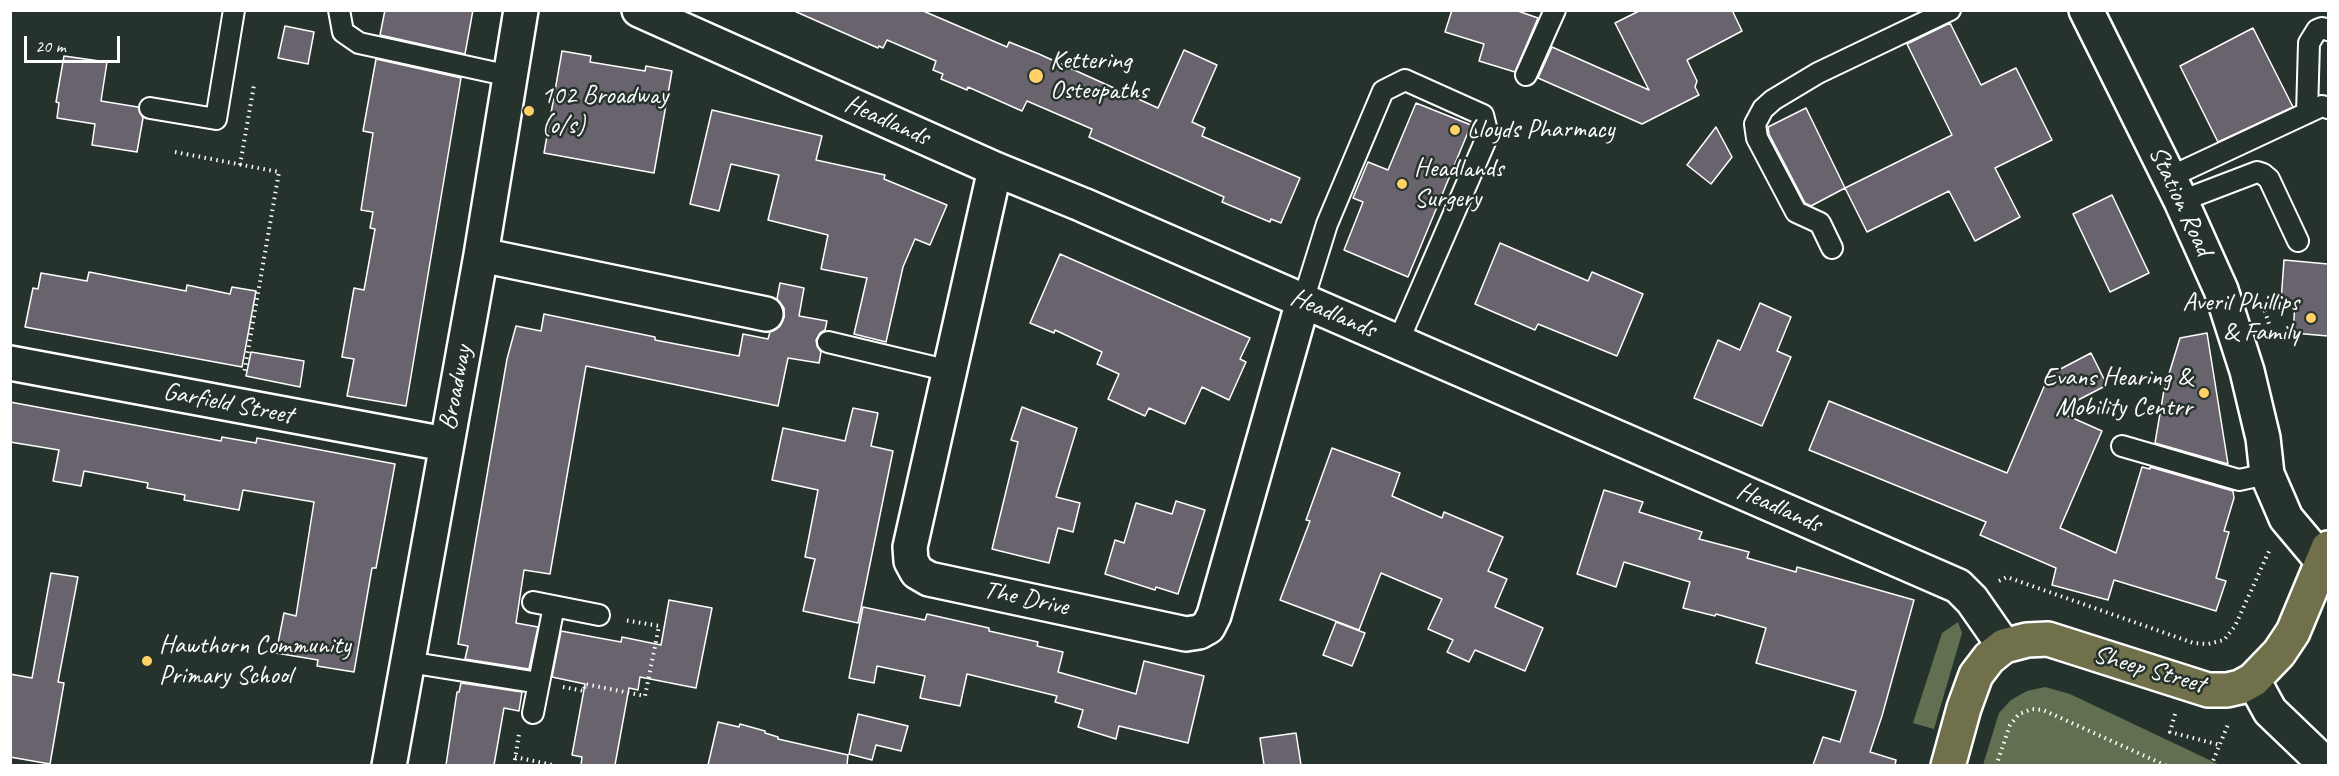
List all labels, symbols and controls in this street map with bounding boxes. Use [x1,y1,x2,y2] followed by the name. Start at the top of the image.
[27,24,123,62] scale bar
[35,35,66,57] text: 20 m
[1050,45,1148,106] place label: Kettering Osteopaths
[1027,67,1045,85] marker: Kettering Osteopaths
[541,80,668,142] place label: 102 Broadway (o/s)
[840,89,934,153] street label: Headlands
[522,104,536,118] marker: 102 Broadway (o/s)
[1467,114,1614,146] place label: Lloyds Pharmacy
[1448,123,1462,137] marker: Lloyds Pharmacy
[2141,141,2219,261] street label: Station Road
[1414,153,1504,214] place label: Headlands Surgery
[1395,177,1409,191] marker: Headlands Surgery
[1286,282,1380,346] street label: Headlands
[2183,287,2299,348] place label: Averil Phillips & Family
[2304,311,2318,325] marker: Averil Phillips & Family
[433,343,479,433] street label: Broadway
[2042,362,2192,424] place label: Evans Hearing & Mobility Centrr
[161,376,295,432] street label: Garfield Street
[2197,386,2211,400] marker: Evans Hearing & Mobility Centrr
[1732,476,1826,540] street label: Headlands
[981,575,1071,623] street label: The Drive
[159,630,351,692] place label: Hawthorn Community Primary School
[2089,639,2209,701] street label: Sheep Street
[140,654,154,668] marker: Hawthorn Community Primary School

